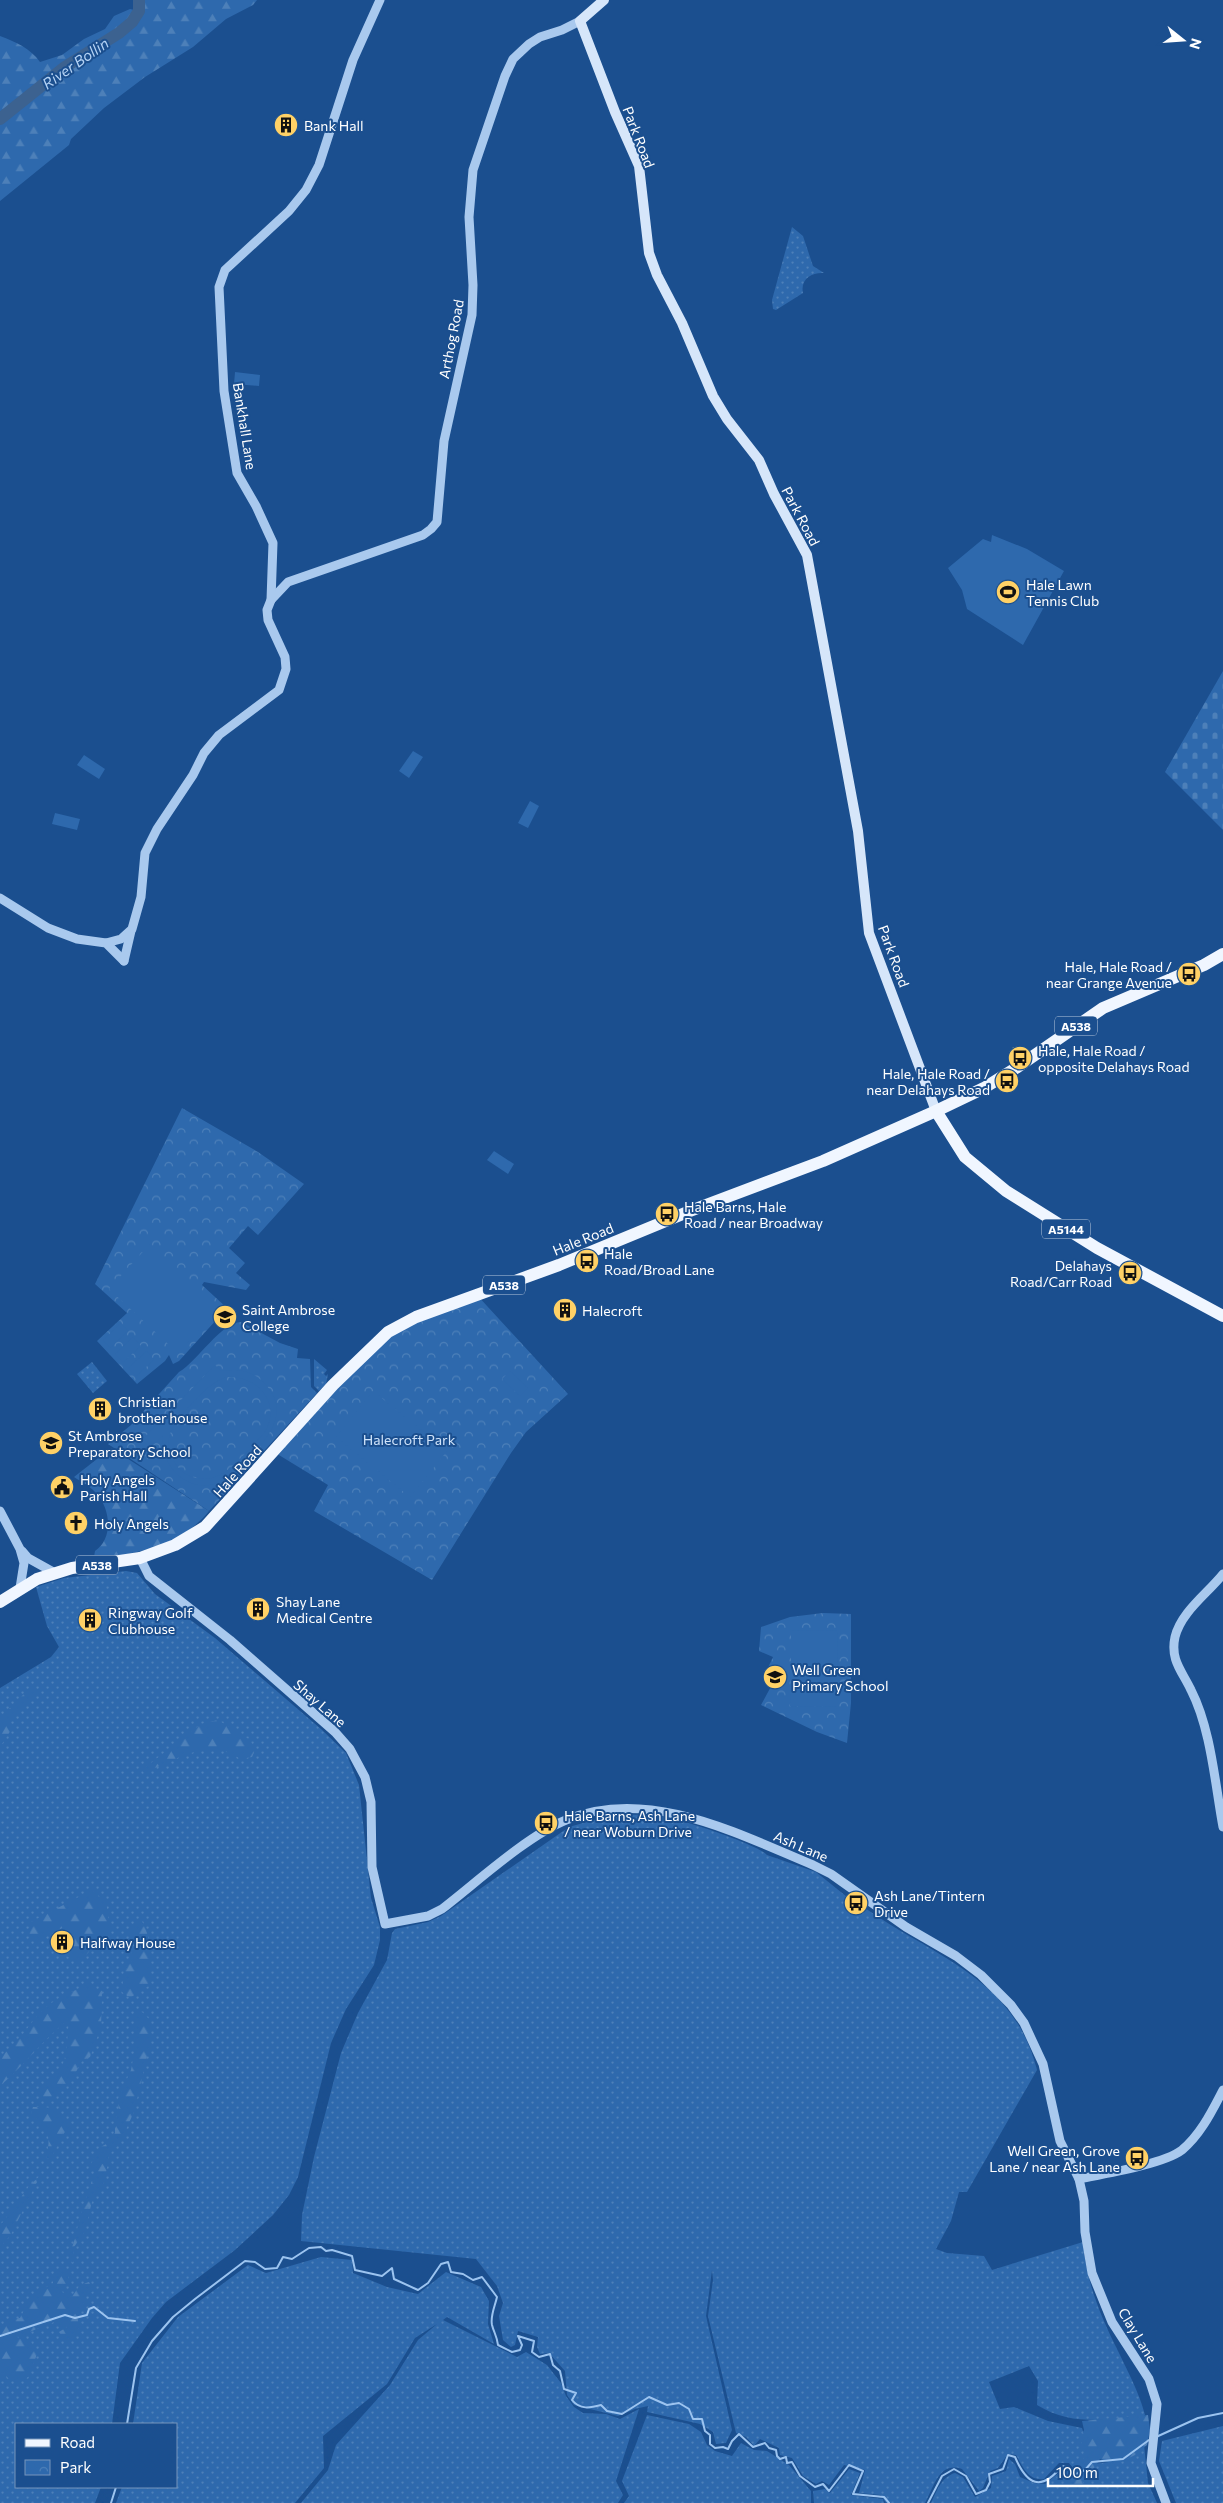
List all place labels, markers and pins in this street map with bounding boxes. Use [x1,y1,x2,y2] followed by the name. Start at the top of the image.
[273,112,299,138] building icon: Bank Hall
[304,117,364,134] place label: Bank Hall
[1026,576,1099,609] place label: Hale Lawn Tennis Club
[995,579,1021,605] sports icon: Hale Lawn Tennis Club
[1046,958,1172,991] place label: Hale, Hale Road / near Grange Avenue
[1176,961,1202,987] bus stop icon: Hale, Hale Road / near Grange Avenue
[1038,1042,1190,1075] place label: Hale, Hale Road / opposite Delahays Road
[1007,1045,1033,1071] bus stop icon: Hale, Hale Road / opposite Delahays Road
[866,1065,990,1098] place label: Hale, Hale Road / near Delahays Road
[994,1068,1020,1094] bus stop icon: Hale, Hale Road / near Delahays Road
[684,1198,823,1231] place label: Hale Barns, Hale Road / near Broadway
[654,1201,680,1227] bus stop icon: Hale Barns, Hale Road / near Broadway
[604,1245,715,1278] place label: Hale Road/Broad Lane
[574,1248,600,1274] bus stop icon: Hale Road/Broad Lane
[1010,1257,1112,1290] place label: Delahays Road/Carr Road
[1117,1260,1143,1286] bus stop icon: Delahays Road/Carr Road
[552,1297,578,1323] building icon: Halecroft
[242,1301,335,1334] place label: Saint Ambrose College
[582,1302,643,1319] place label: Halecroft
[212,1304,238,1330] school or university icon: Saint Ambrose College
[118,1393,207,1426] place label: Christian brother house
[87,1396,113,1422] building icon: Christian brother house
[68,1427,191,1460] place label: St Ambrose Preparatory School
[38,1430,64,1456] school or university icon: St Ambrose Preparatory School
[80,1471,155,1504] place label: Holy Angels Parish Hall
[49,1474,75,1500] public building icon: Holy Angels Parish Hall
[63,1510,89,1536] church icon: Holy Angels
[94,1515,169,1532] place label: Holy Angels
[276,1593,372,1626] place label: Shay Lane Medical Centre
[245,1596,271,1622] building icon: Shay Lane Medical Centre
[108,1604,193,1637] place label: Ringway Golf Clubhouse
[77,1607,103,1633] building icon: Ringway Golf Clubhouse
[792,1661,888,1694] place label: Well Green Primary School
[762,1664,788,1690] school or university icon: Well Green Primary School
[564,1807,695,1840] place label: Hale Barns, Ash Lane / near Woburn Drive
[533,1810,559,1836] bus stop icon: Hale Barns, Ash Lane / near Woburn Drive
[874,1887,985,1920] place label: Ash Lane/Tintern Drive
[843,1890,869,1916] bus stop icon: Ash Lane/Tintern Drive
[49,1929,75,1955] building icon: Halfway House
[80,1934,176,1951] place label: Halfway House
[989,2142,1120,2175] place label: Well Green, Grove Lane / near Ash Lane
[1124,2145,1150,2171] bus stop icon: Well Green, Grove Lane / near Ash Lane

